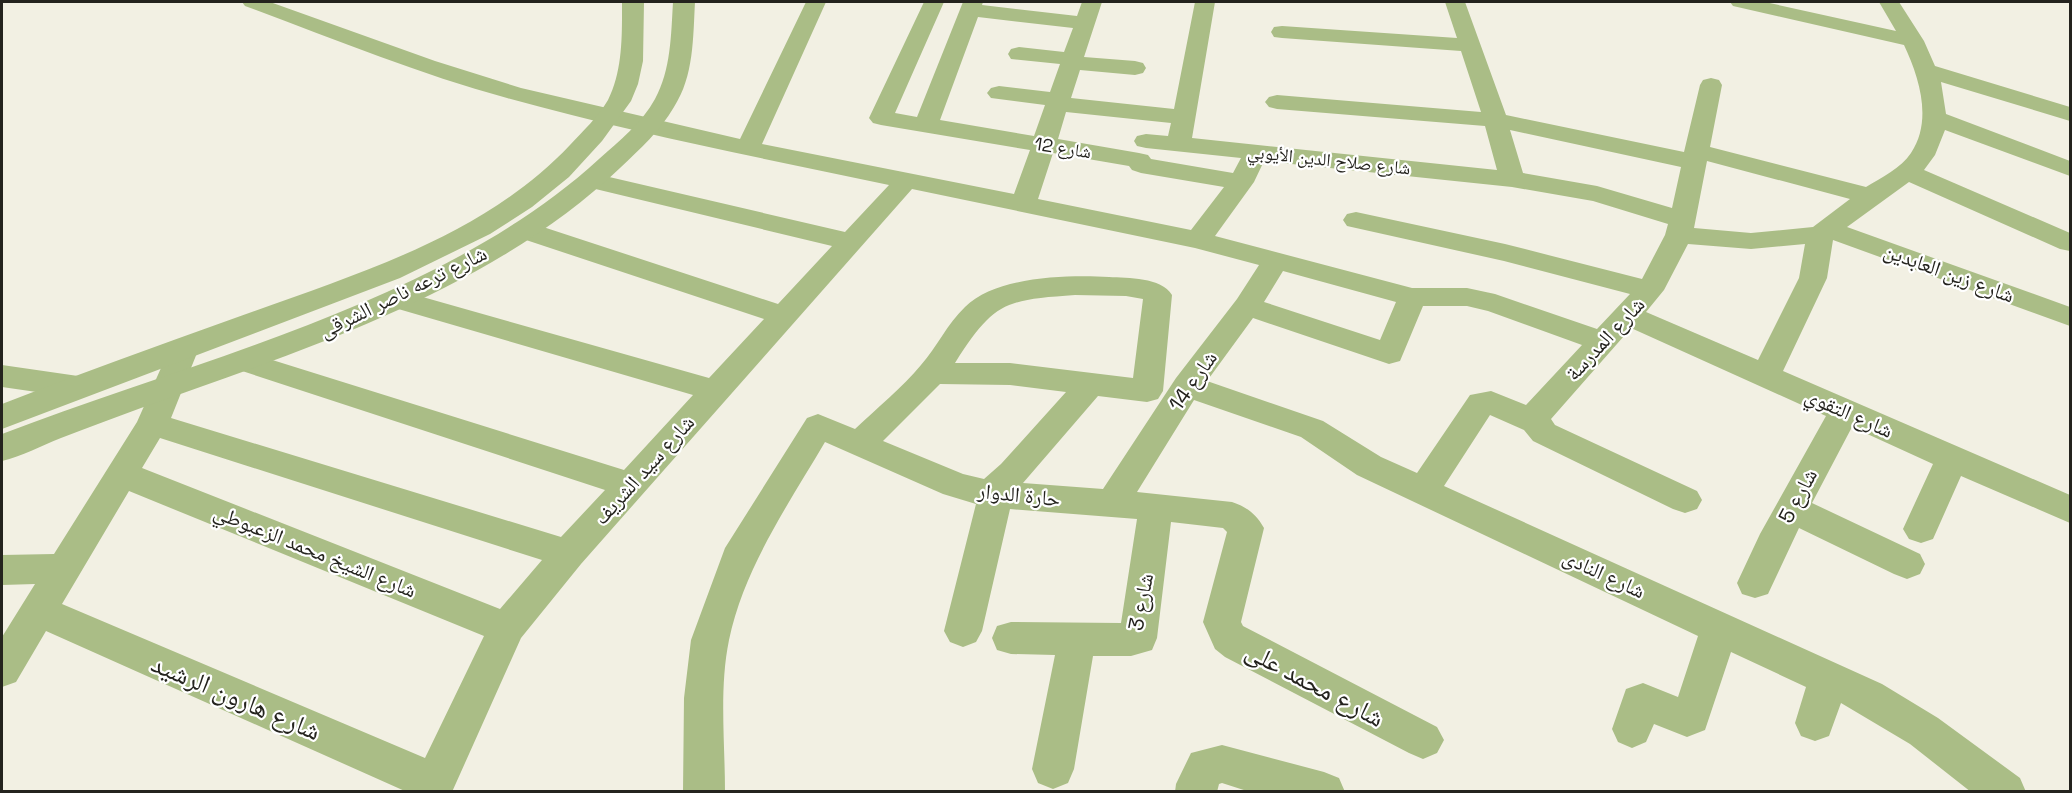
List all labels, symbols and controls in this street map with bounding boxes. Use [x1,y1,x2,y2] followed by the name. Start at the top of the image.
[1033,132,1093,163] street label: شارع 12
[1246,140,1412,183] street label: شارع صلاح الدين الأيوبي
[1880,236,2018,309] street label: شارع زين العابدين
[315,239,491,344] street label: شارع ترعه ناصر الشرقى
[1559,291,1650,386] street label: شارع المدرسة
[1162,345,1223,416] street label: شارع 14
[1800,381,1897,447] street label: شارع التقوي
[587,409,700,530] street label: شارع سيد الشريف
[1772,464,1823,528] street label: شارع 5
[975,477,1062,512] street label: حارة الدوار
[209,498,420,607] street label: شارع الشيخ محمد الزعبوطي
[1559,543,1650,604] street label: شارع النادى
[1122,571,1159,633] street label: شارع 3
[1240,633,1390,735] street label: شارع محمد على
[146,646,326,748] street label: شارع هارون الرشيد

